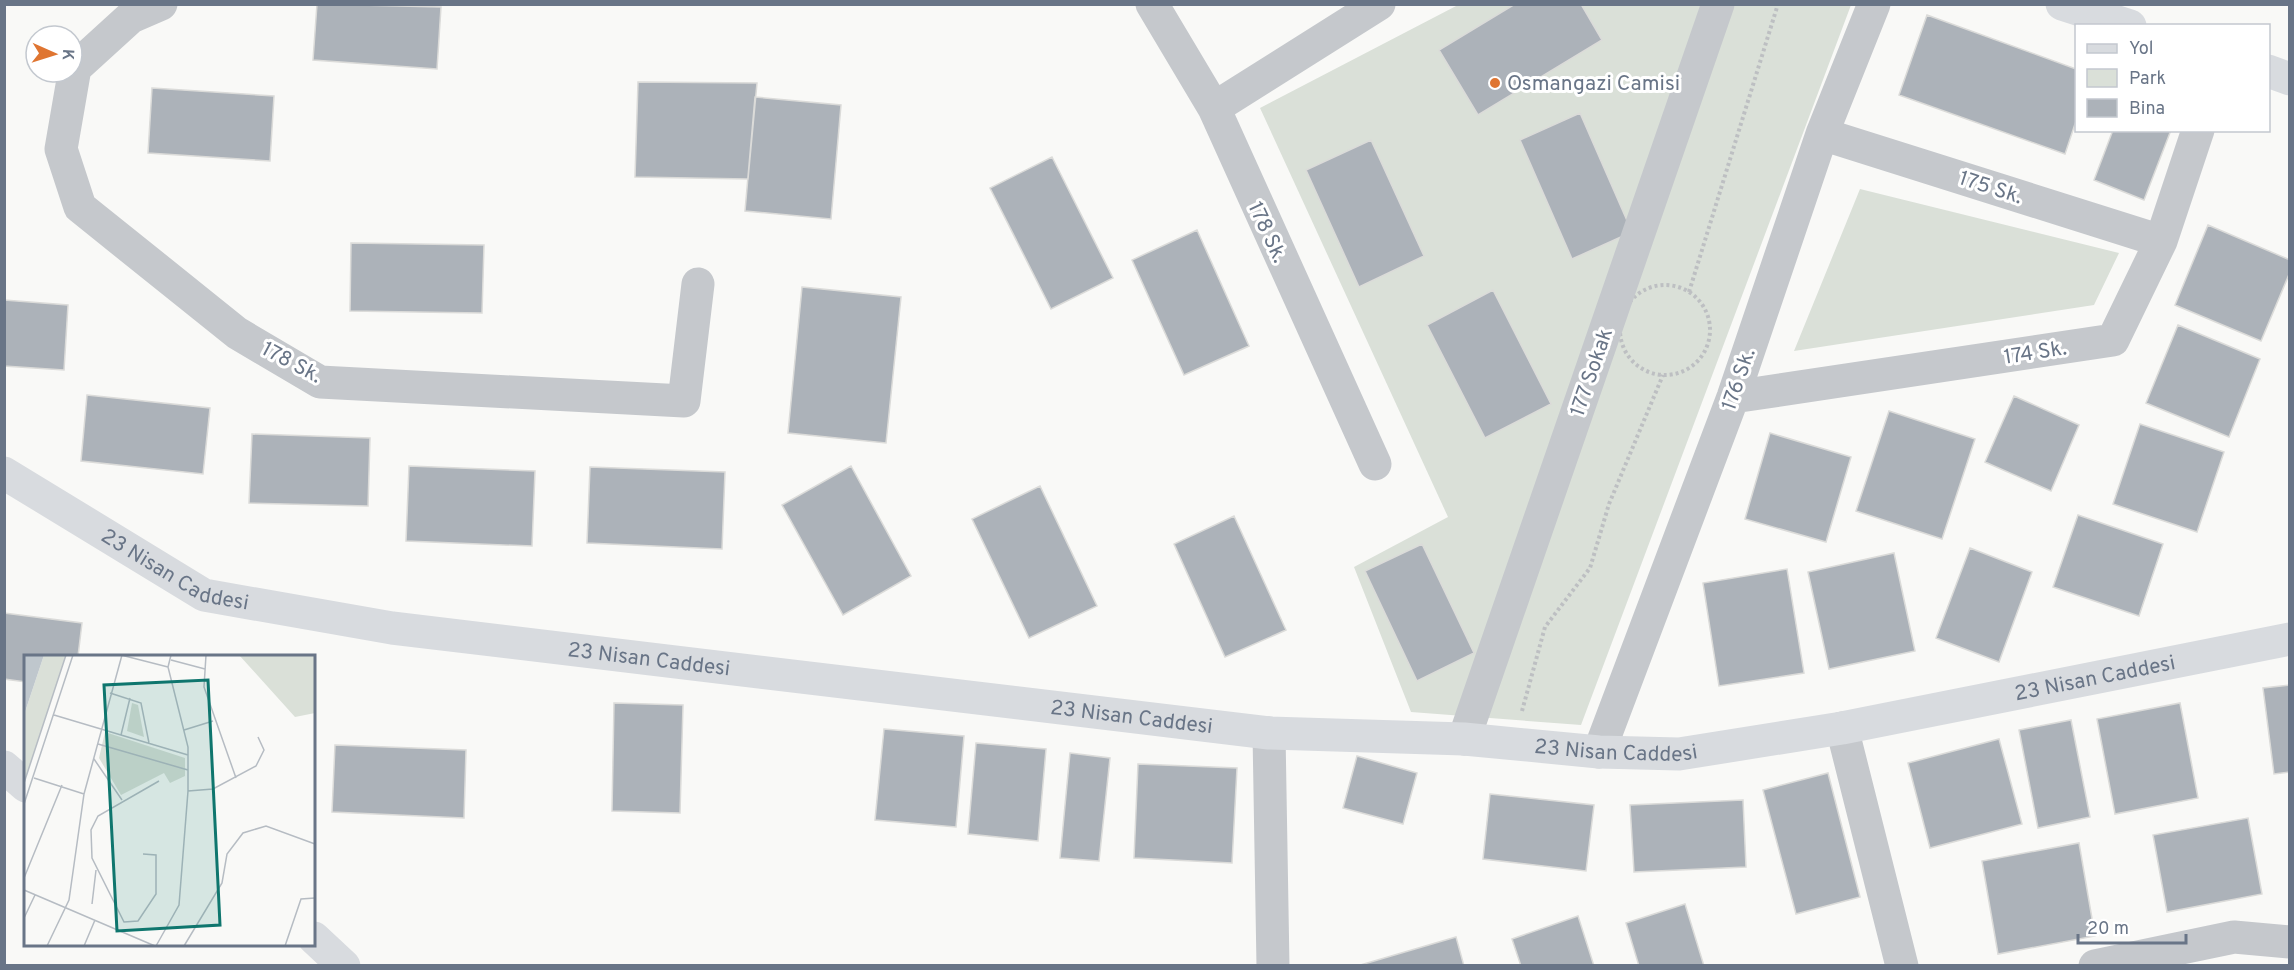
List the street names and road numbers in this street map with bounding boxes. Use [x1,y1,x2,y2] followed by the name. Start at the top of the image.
[1955,166,2026,211] street label: 175 Sk.
[1241,198,1292,268] street label: 178 Sk.
[1565,325,1620,420] street label: 177 Sokak
[2002,335,2069,372] street label: 174 Sk.
[257,336,326,390] street label: 178 Sk.
[1716,345,1763,414] street label: 176 Sk.
[96,523,251,618] street label: 23 Nisan Caddesi
[566,637,732,683] street label: 23 Nisan Caddesi
[2012,650,2178,708] street label: 23 Nisan Caddesi
[1049,695,1214,741] street label: 23 Nisan Caddesi
[1533,734,1700,769] street label: 23 Nisan Caddesi

